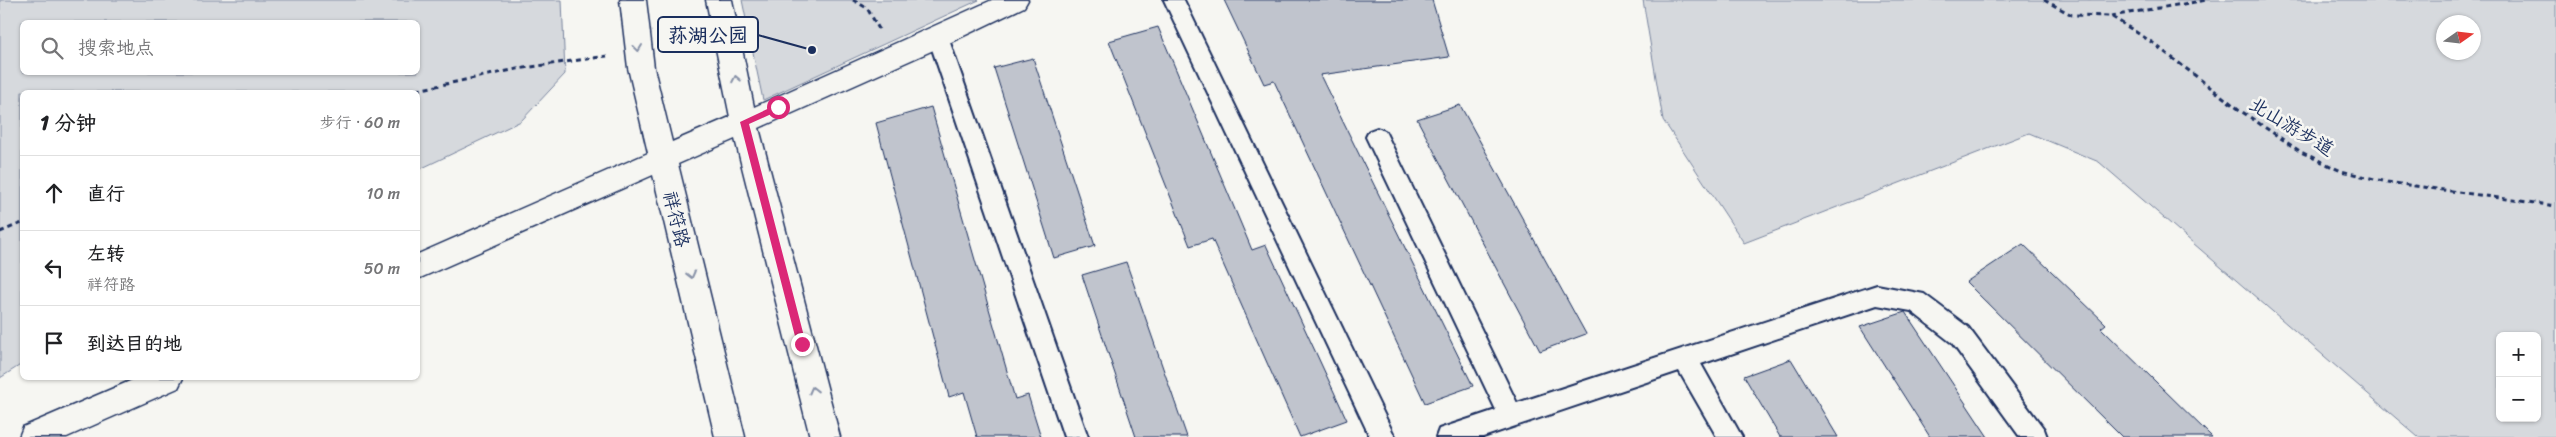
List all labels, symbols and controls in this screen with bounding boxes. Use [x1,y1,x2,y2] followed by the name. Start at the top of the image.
[2436,15,2481,60] north arrow
[658,17,758,52] callout: 荪湖公园
[668,18,748,53] text: 荪湖公园
[20,20,420,75] search box
[78,31,154,64] text: 搜索地点
[38,34,66,62] icon: search
[633,44,643,53] one-way arrow
[731,75,741,84] one-way arrow
[2243,88,2341,165] street label: 北山游步道
[767,96,790,119] route start
[40,104,96,142] text: 1 分钟
[320,108,400,137] text: 步行 · 60 m
[87,177,125,210] text: 直行
[40,179,68,207] icon: ahead
[367,179,400,208] text: 10 m
[654,187,699,251] street label: 祥符路
[87,237,125,270] text: 左转
[40,254,68,282] icon: left
[364,254,400,283] text: 50 m
[87,270,135,299] text: 祥符路
[685,270,696,279] one-way arrow
[87,327,182,360] text: 到达目的地
[40,329,68,357] icon: arrive
[2496,332,2541,422] map controls
[2496,332,2541,377] button: +
[791,333,814,356] route end
[2496,377,2541,422] button: −
[808,385,819,394] one-way arrow

